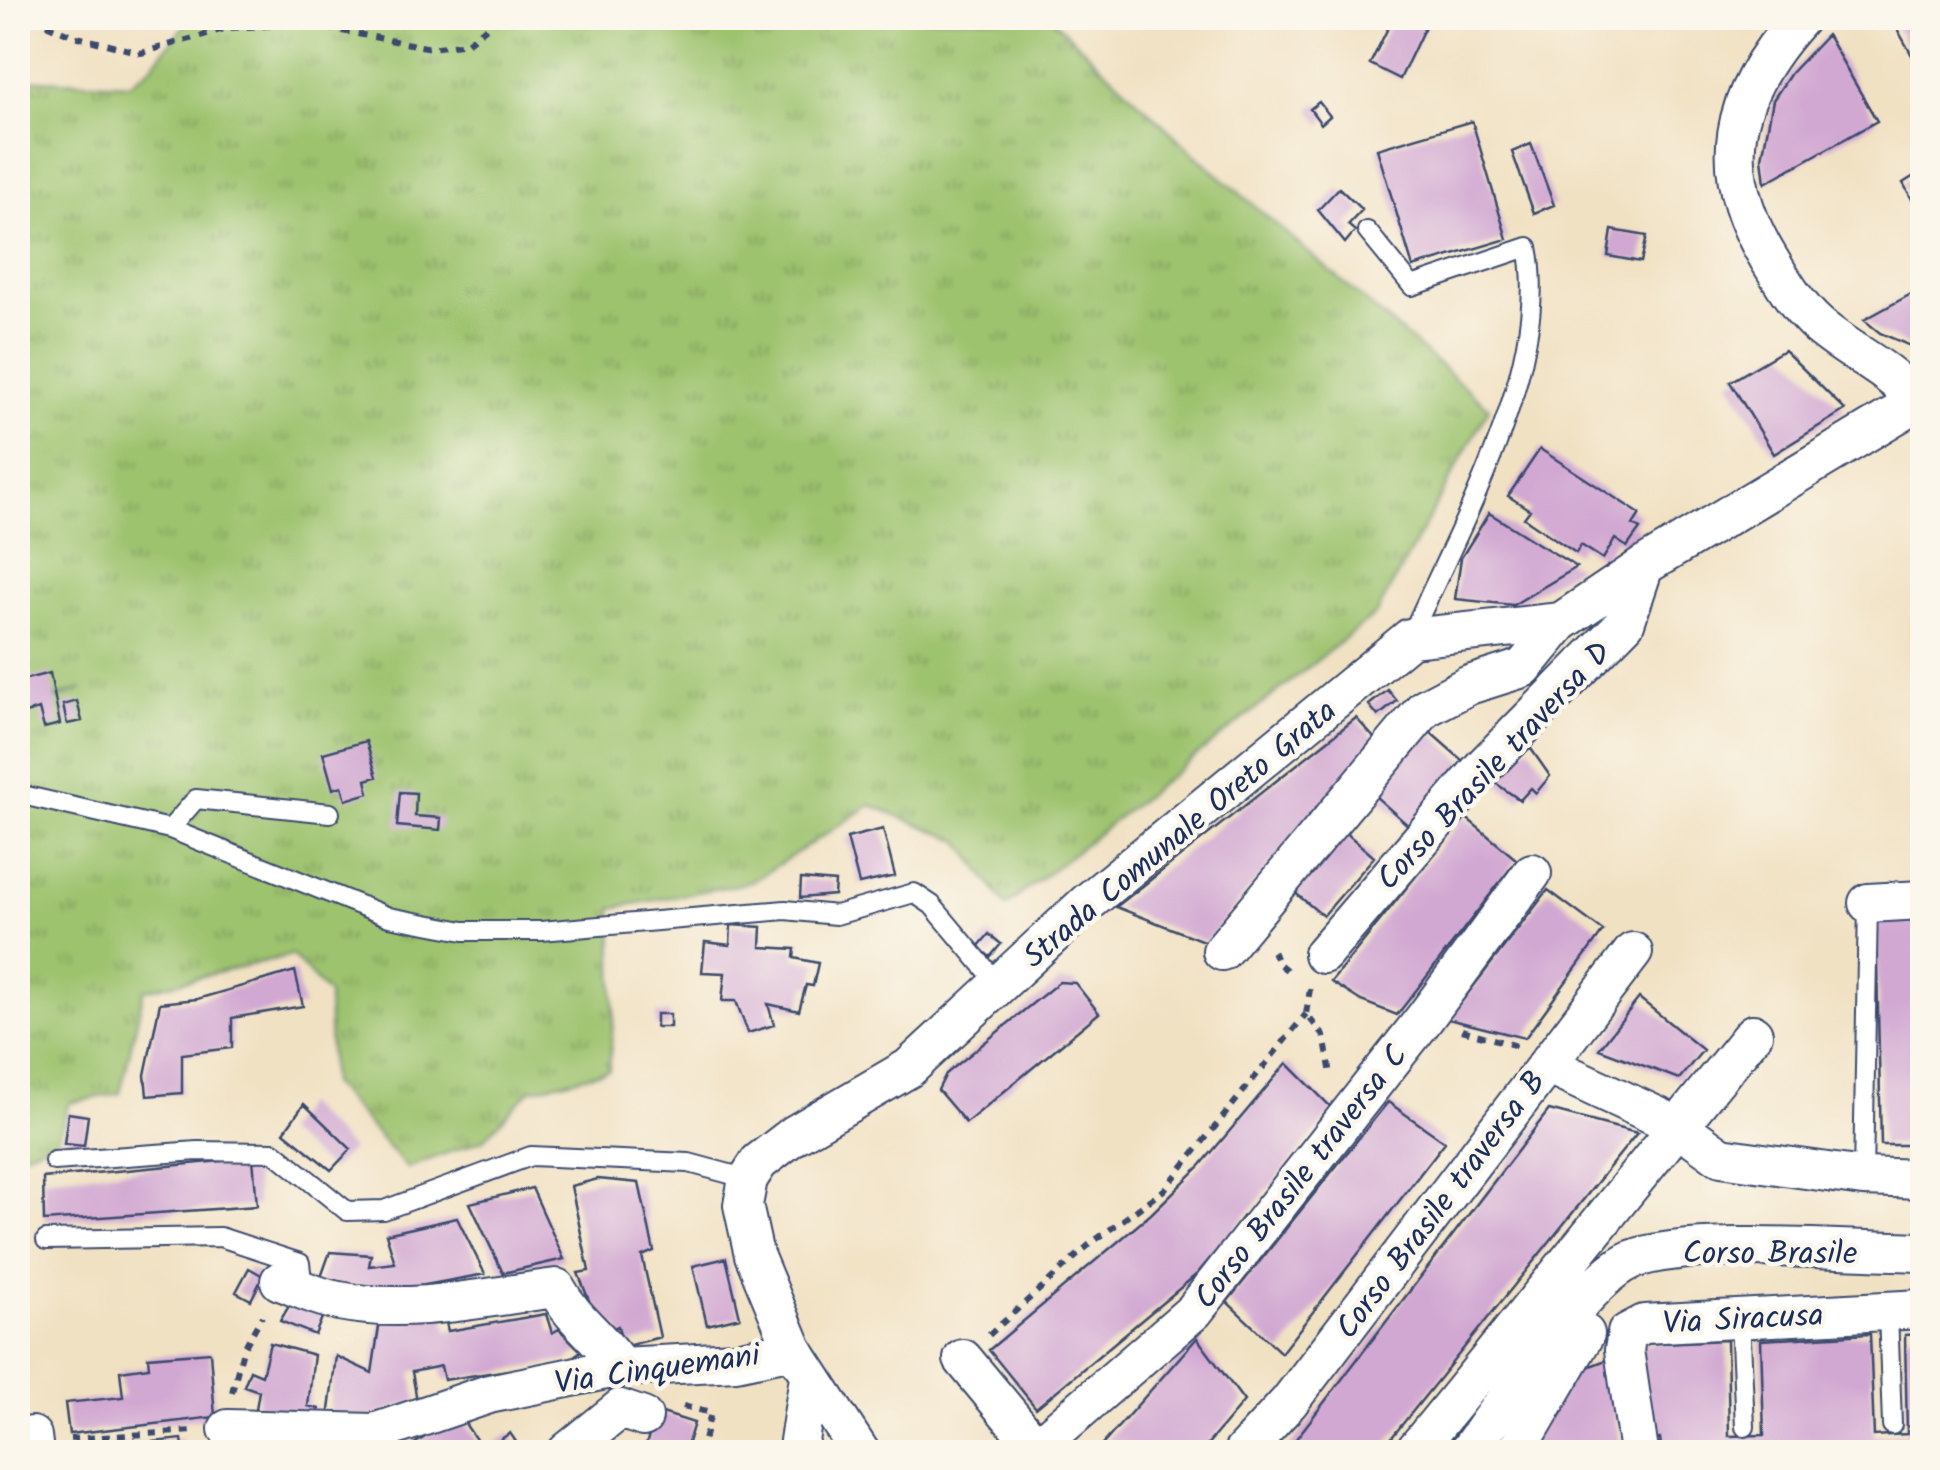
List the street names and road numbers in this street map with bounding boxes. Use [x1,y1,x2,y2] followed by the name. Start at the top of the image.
[1365,630,1625,903] street label: Corso Brasile traversa D
[1012,688,1349,982] street label: Strada Comunale Oreto Grata
[1182,1034,1422,1321] street label: Corso Brasile traversa C
[1324,1060,1560,1351] street label: Corso Brasile traversa B
[1683,1229,1857,1280] street label: Corso Brasile
[1661,1291,1825,1350] street label: Via Siracusa
[552,1331,764,1410] street label: Via Cinquemani

